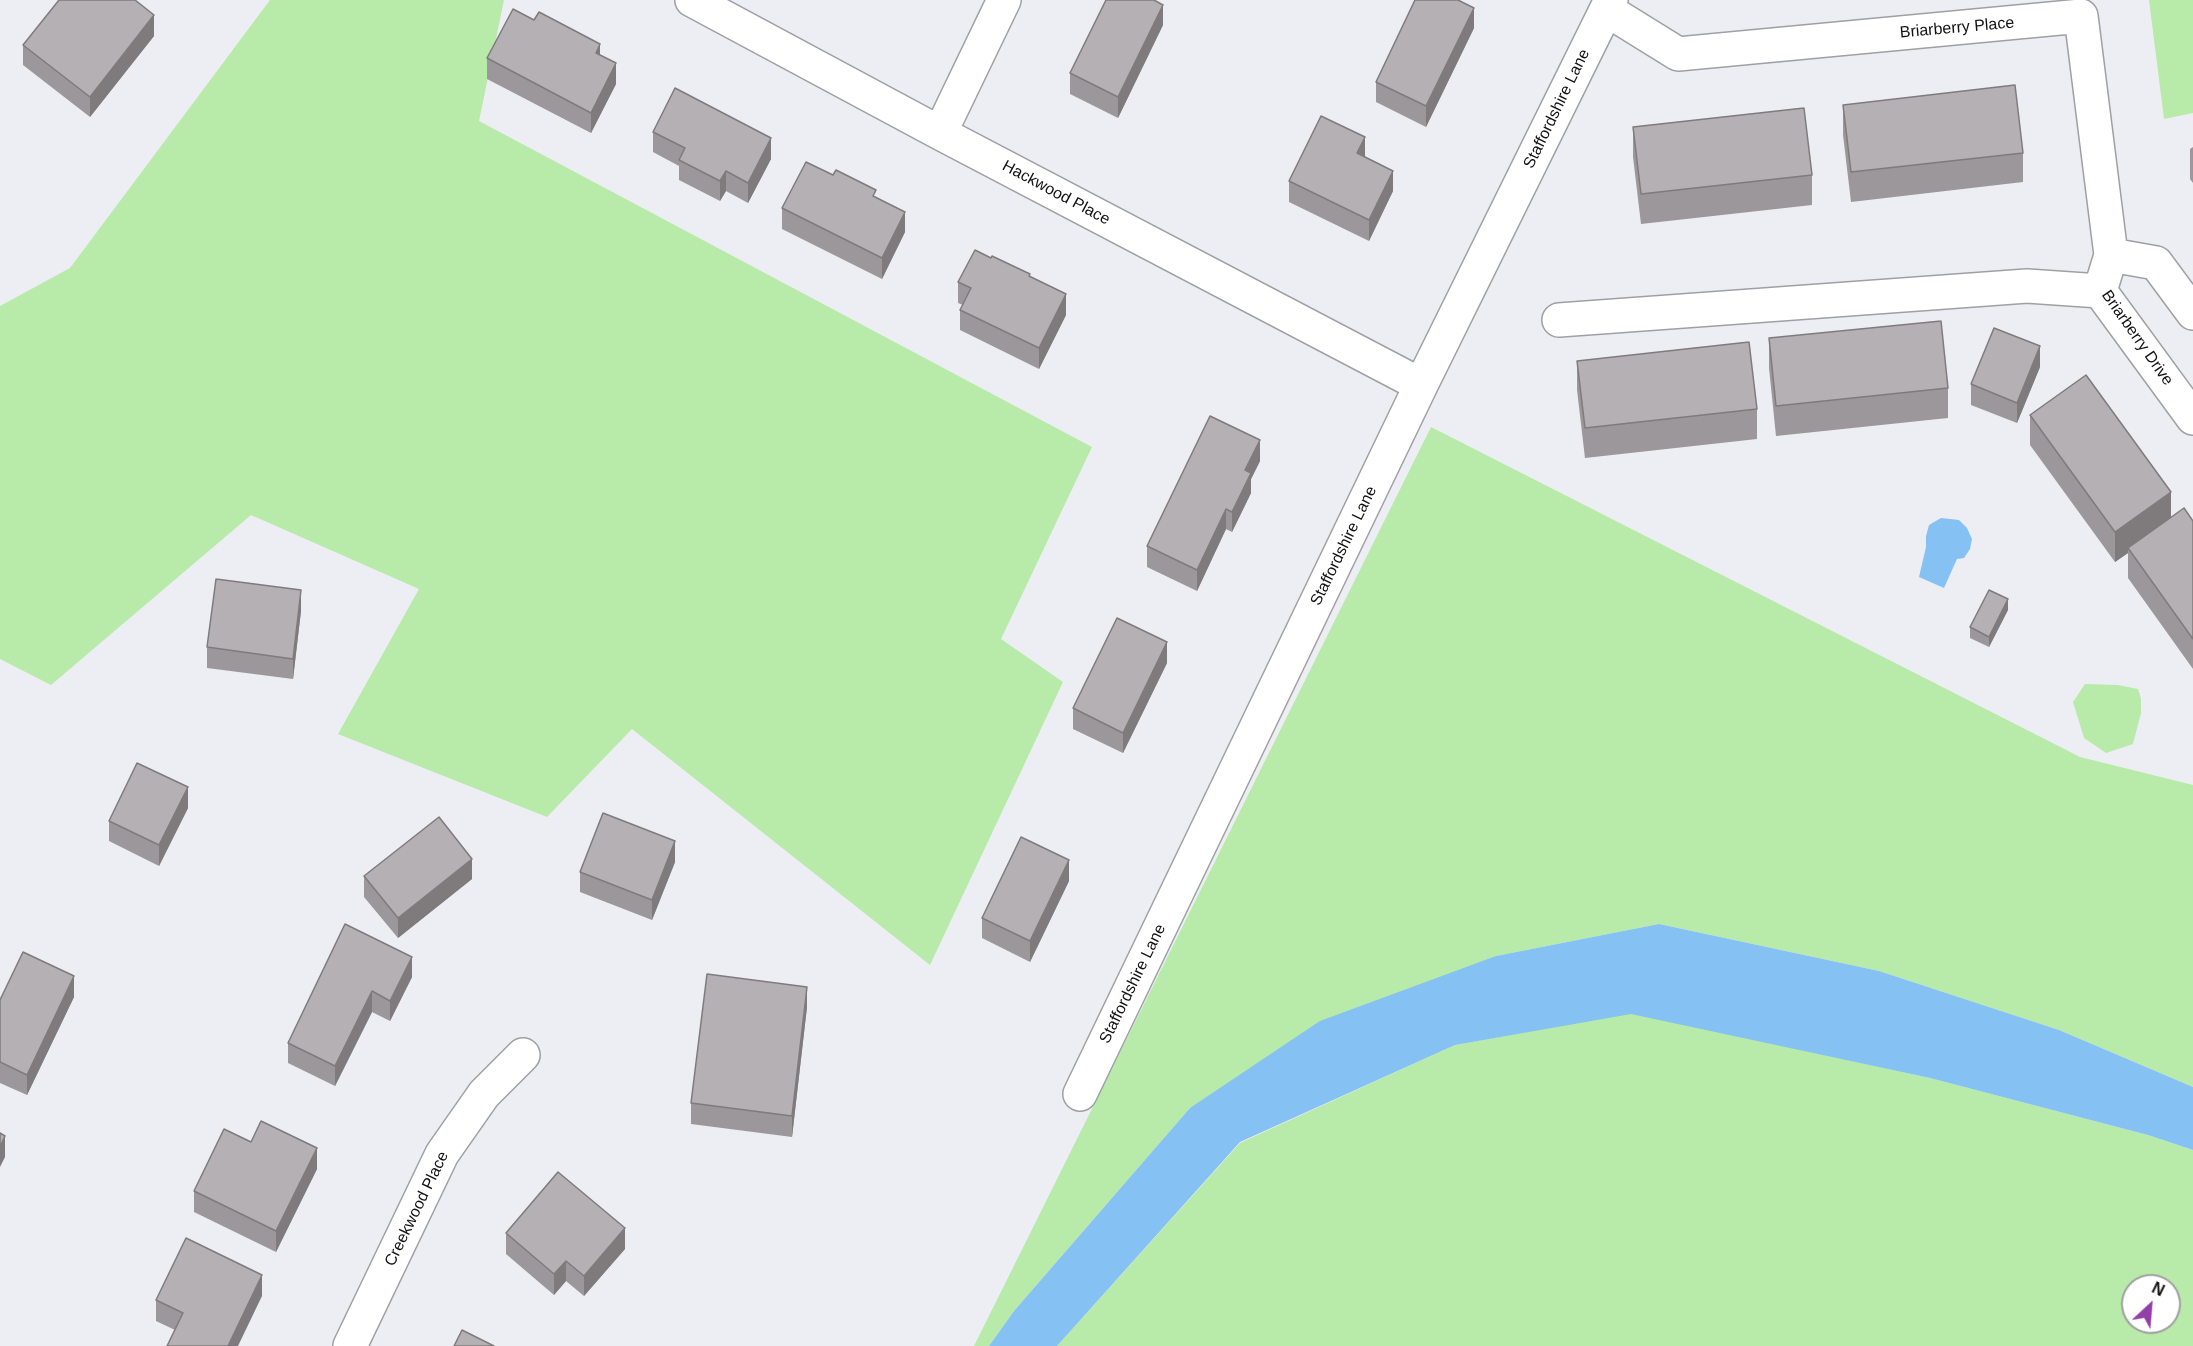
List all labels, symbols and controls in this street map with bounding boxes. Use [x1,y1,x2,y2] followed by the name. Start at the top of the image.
[1899,13,2015,43] street label: Briarberry Place
[1520,46,1594,172] street label: Staffordshire Lane
[999,157,1113,229] street label: Hackwood Place
[2097,287,2177,389] street label: Briarberry Drive
[1307,483,1381,609] street label: Staffordshire Lane
[1096,921,1170,1047] street label: Staffordshire Lane
[381,1148,453,1270] street label: Creekwood Place
[2121,1274,2181,1334] north arrow
[2149,1279,2167,1299] text: N

